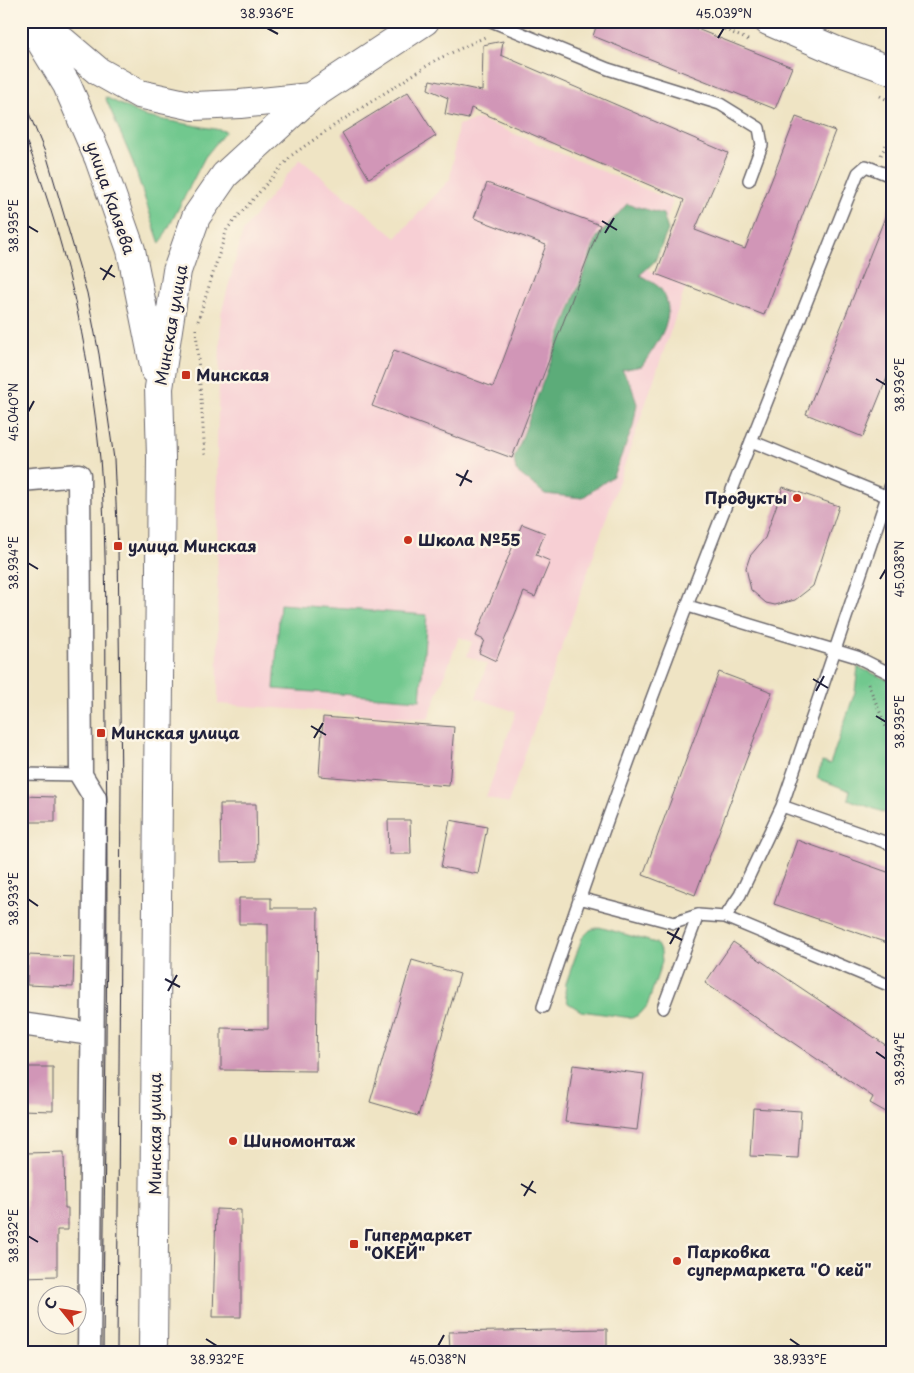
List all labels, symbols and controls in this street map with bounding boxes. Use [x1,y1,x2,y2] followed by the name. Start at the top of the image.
[240,4,294,22] text: 38.936°E
[696,4,752,22] text: 45.039°N
[81,138,143,257] street label: улица Каляева
[4,199,22,253] text: 38.935°E
[148,263,192,387] street label: Минская улица
[890,358,908,412] text: 38.936°E
[196,362,270,386] place label: Минская
[180,369,192,381] marker: Минская
[4,383,22,441] text: 45.040°N
[705,485,787,509] place label: Продукты
[791,492,803,504] marker: Продукты
[418,527,521,551] place label: Школа №55
[128,533,257,557] place label: улица Минская
[402,534,414,546] marker: Школа №55
[4,536,22,590] text: 38.934°E
[112,540,124,552] marker: улица Минская
[890,541,908,597] text: 45.038°N
[890,695,908,749] text: 38.935°E
[111,720,240,744] place label: Минская улица
[95,727,107,739] marker: Минская улица
[4,872,22,926] text: 38.933°E
[890,1032,908,1086] text: 38.934°E
[142,1073,166,1195] street label: Минская улица
[243,1128,356,1152] place label: Шиномонтаж
[227,1135,239,1147] marker: Шиномонтаж
[4,1209,22,1263] text: 38.932°E
[364,1222,472,1264] place label: Гипермаркет "ОКЕЙ"
[348,1238,360,1250] marker: Гипермаркет "ОКЕЙ"
[687,1239,871,1281] place label: Парковка супермаркета "О кей"
[671,1255,683,1267] marker: Парковка супермаркета "О кей"
[38,1286,88,1336] north arrow
[39,1293,62,1313] text: С
[190,1350,244,1368] text: 38.932°E
[410,1350,466,1368] text: 45.038°N
[773,1350,827,1368] text: 38.933°E

